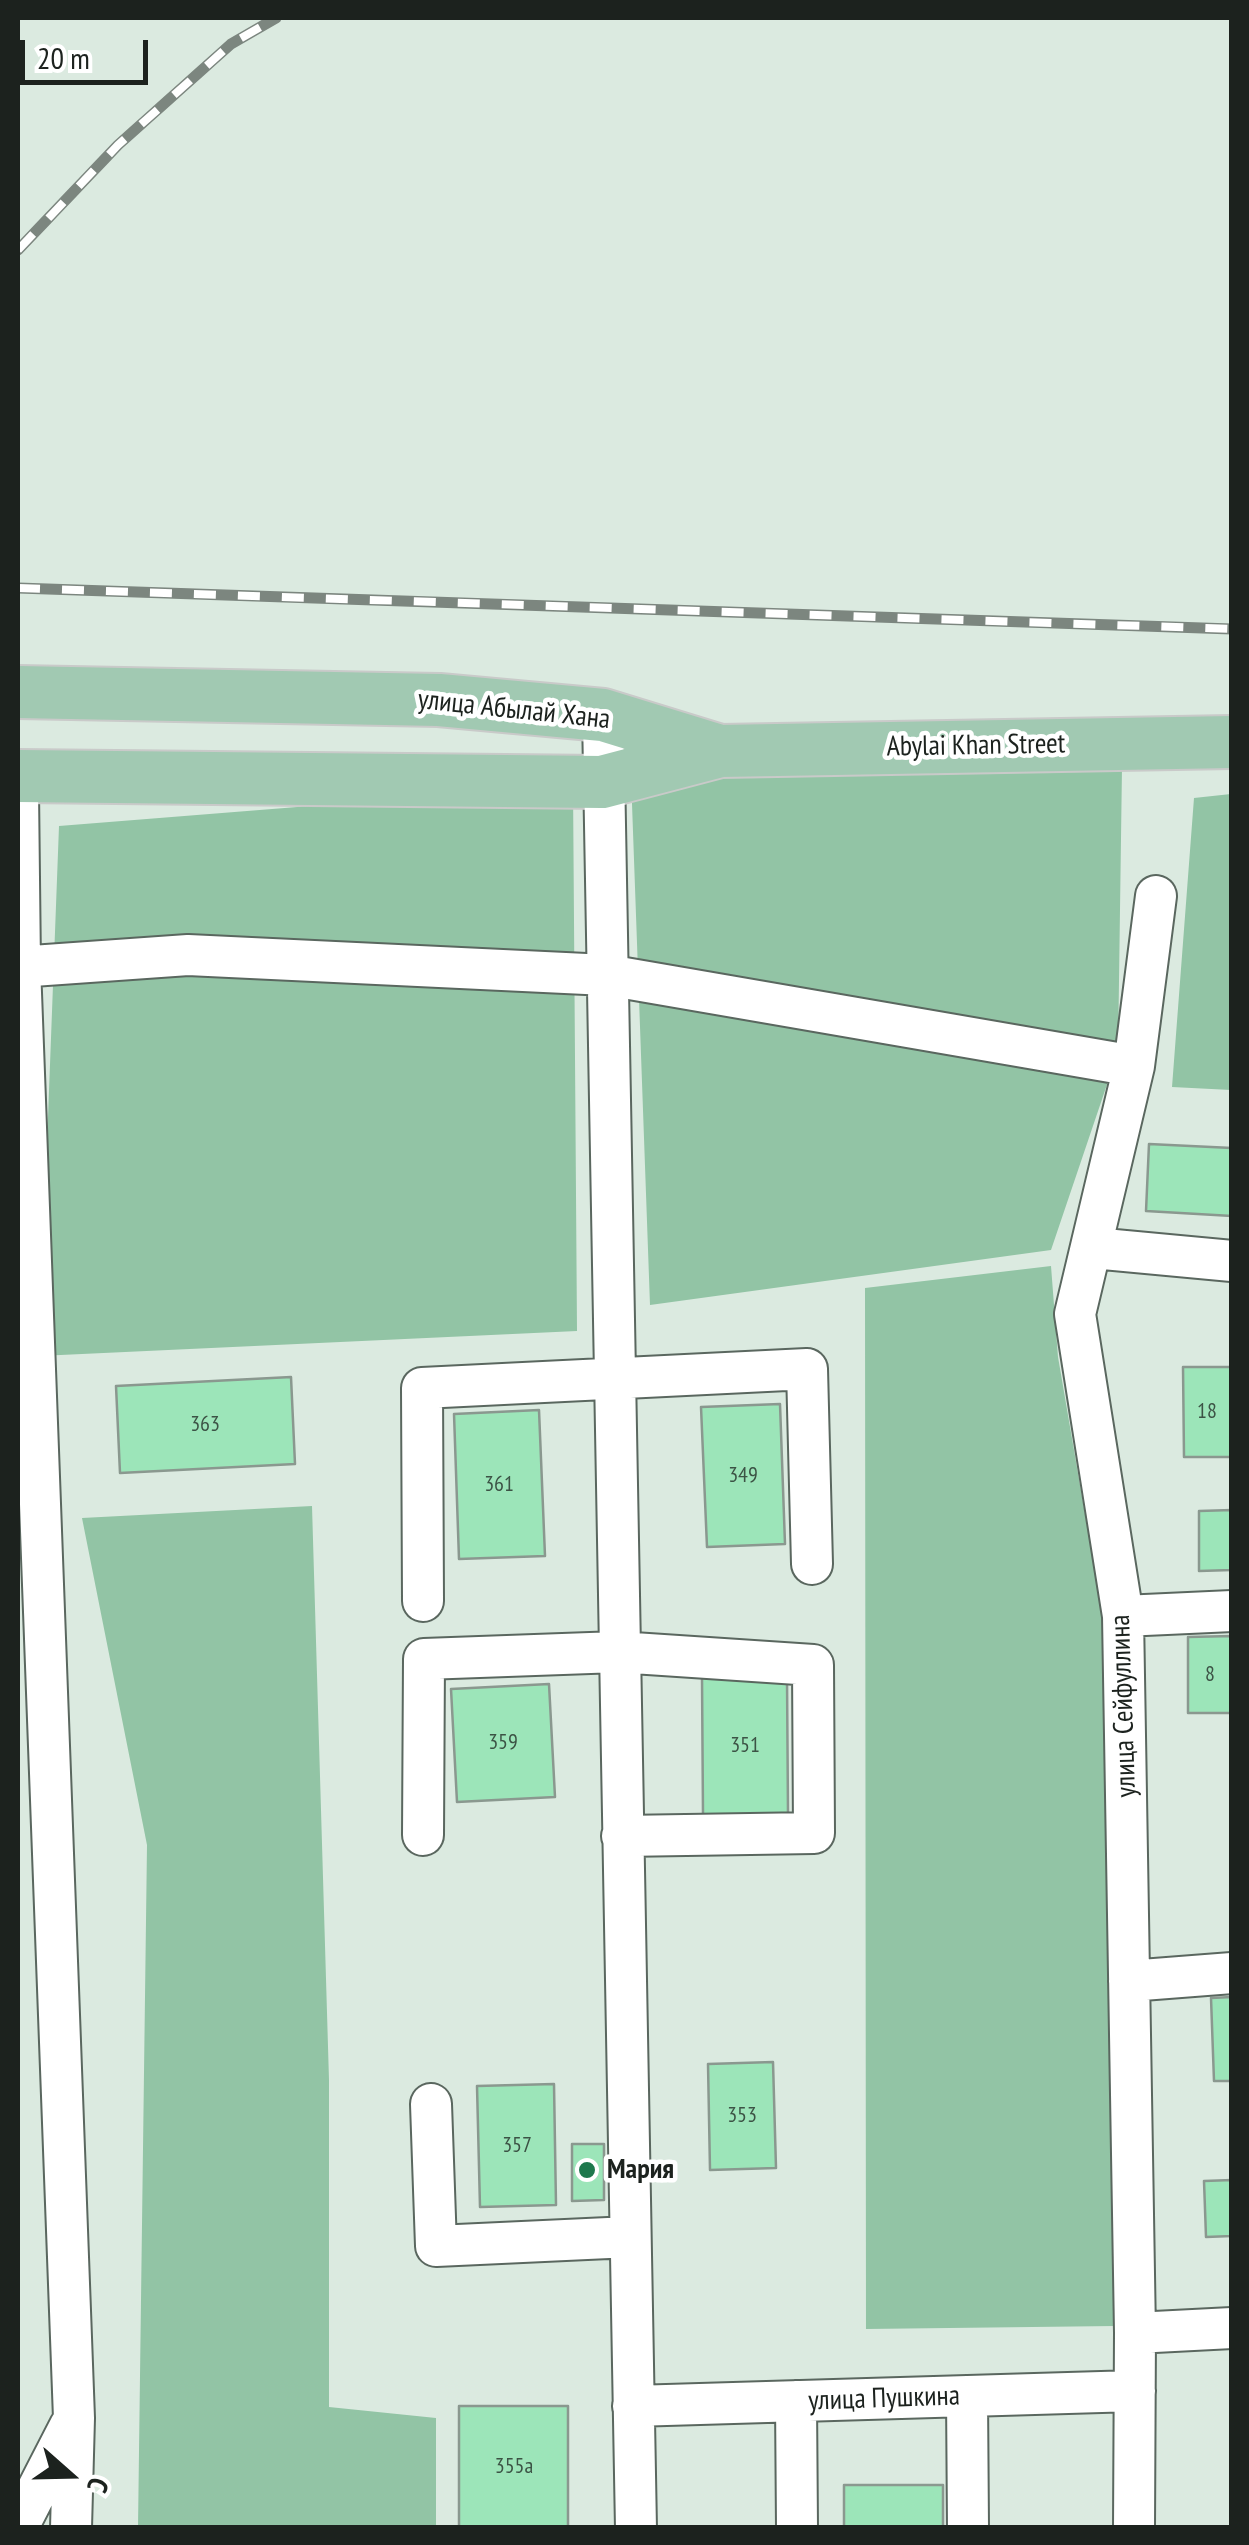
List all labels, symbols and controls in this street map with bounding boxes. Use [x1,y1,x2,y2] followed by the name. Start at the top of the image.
[25,20,152,82] scale bar
[37,38,90,77] text: 20 m
[416,683,612,737] street label: улица Абылай Хана
[886,728,1066,764] street label: Abylai Khan Street
[1197,1399,1217,1425] house number: 18
[190,1412,220,1438] house number: 363
[728,1463,758,1489] house number: 349
[484,1472,514,1498] house number: 361
[1104,1614,1144,1798] street label: улица Сейфуллина
[1205,1662,1215,1688] house number: 8
[488,1730,518,1756] house number: 359
[730,1733,760,1759] house number: 351
[727,2103,757,2129] house number: 353
[502,2133,532,2159] house number: 357
[607,2153,674,2187] place label: Мария
[576,2159,598,2181] marker: Мария
[808,2380,960,2418] street label: улица Пушкина
[20,2425,120,2525] north arrow
[495,2454,533,2480] house number: 355а
[79,2473,118,2498] text: С

